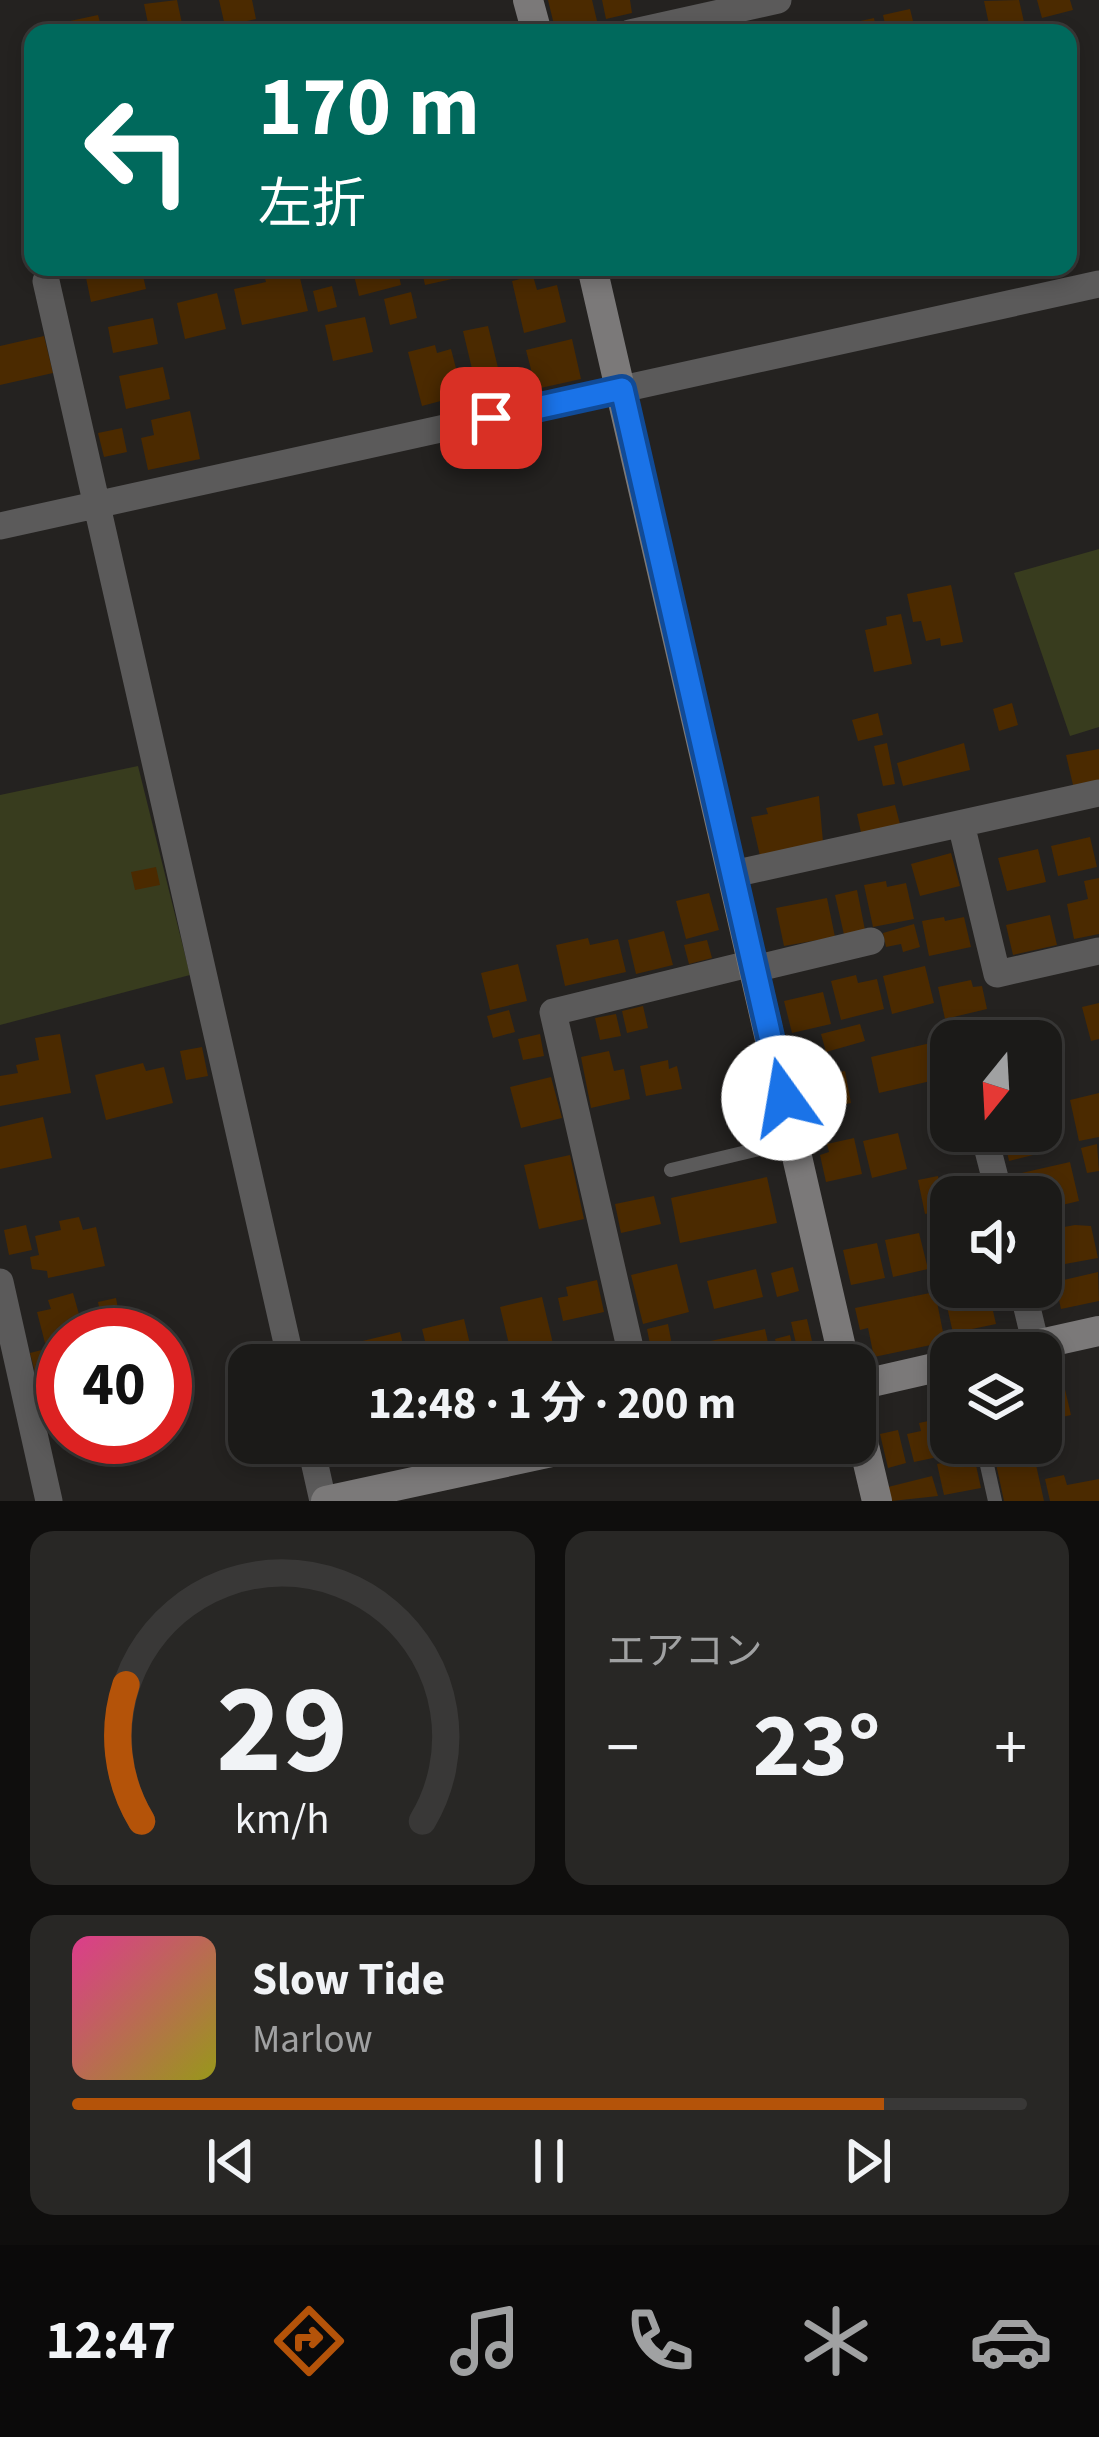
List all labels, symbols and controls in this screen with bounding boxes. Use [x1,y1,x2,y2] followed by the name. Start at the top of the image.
[258,48,480,168] text: 170 m
[60,72,216,228] icon: left
[258,167,366,244] text: 左折
[440,367,542,469] pin
[458,385,524,451] icon: arrive
[930,1020,1062,1152] north arrow
[930,1020,1062,1464] map controls
[721,1035,847,1161] position arrow
[930,1176,1062,1308] button: sound
[36,1308,192,1464] speed limit sign: 40
[930,1332,1062,1464] button: layers
[368,1372,736,1436] text: 12:48 · 1 分 · 200 m
[607,1624,763,1680] text: エアコン
[216,1642,348,1820] text: 29
[753,1683,881,1811] text: 23°
[607,1701,639,1795] text: −
[994,1701,1027,1795] text: +
[235,1789,330,1850] text: km/h
[252,1948,445,2012] text: Slow Tide
[252,2012,373,2068] text: Marlow
[198,2128,264,2194] icon: previous
[516,2128,582,2194] icon: pause
[835,2128,901,2194] icon: next
[267,2299,351,2383] icon: directions
[443,2299,527,2383] icon: music
[618,2299,702,2383] icon: phone
[794,2299,878,2383] icon: climate
[969,2299,1053,2383] icon: car
[46,2303,176,2380] text: 12:47

